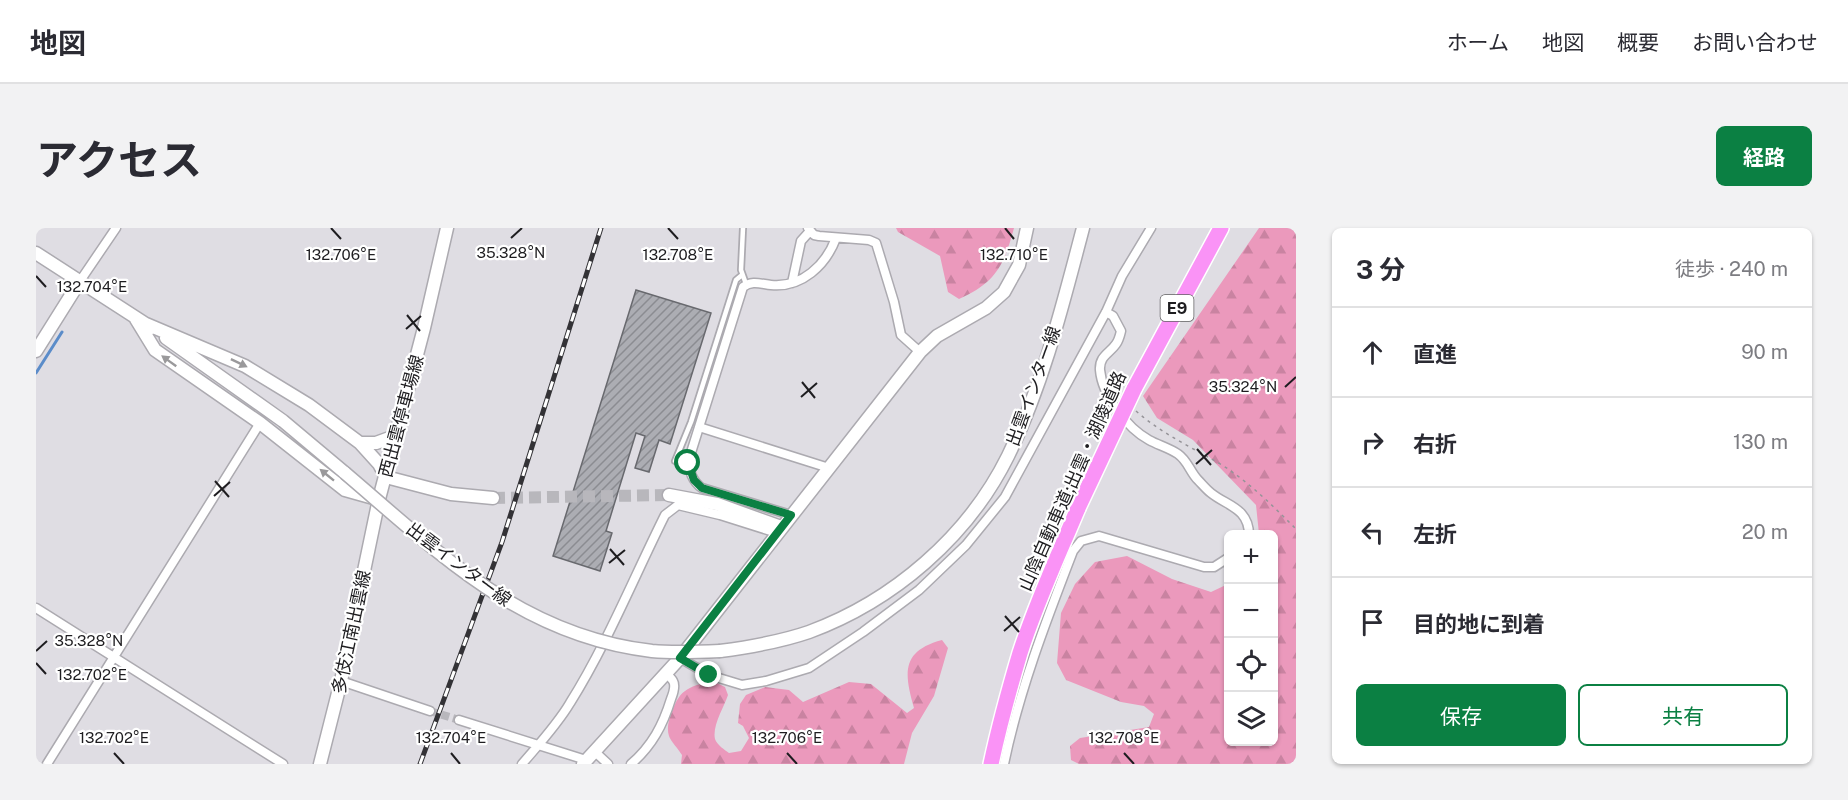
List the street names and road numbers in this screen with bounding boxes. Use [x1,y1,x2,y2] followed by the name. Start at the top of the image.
[1160,295,1194,321] road number: E9
[1002,323,1064,449] street label: 出雲インター線
[375,352,427,480] street label: 西出雲停車場線
[1014,368,1130,594] street label: 山陰自動車道;出雲・湖陵道路
[402,518,516,610] street label: 出雲インター線
[328,568,374,696] street label: 多伎江南出雲線

